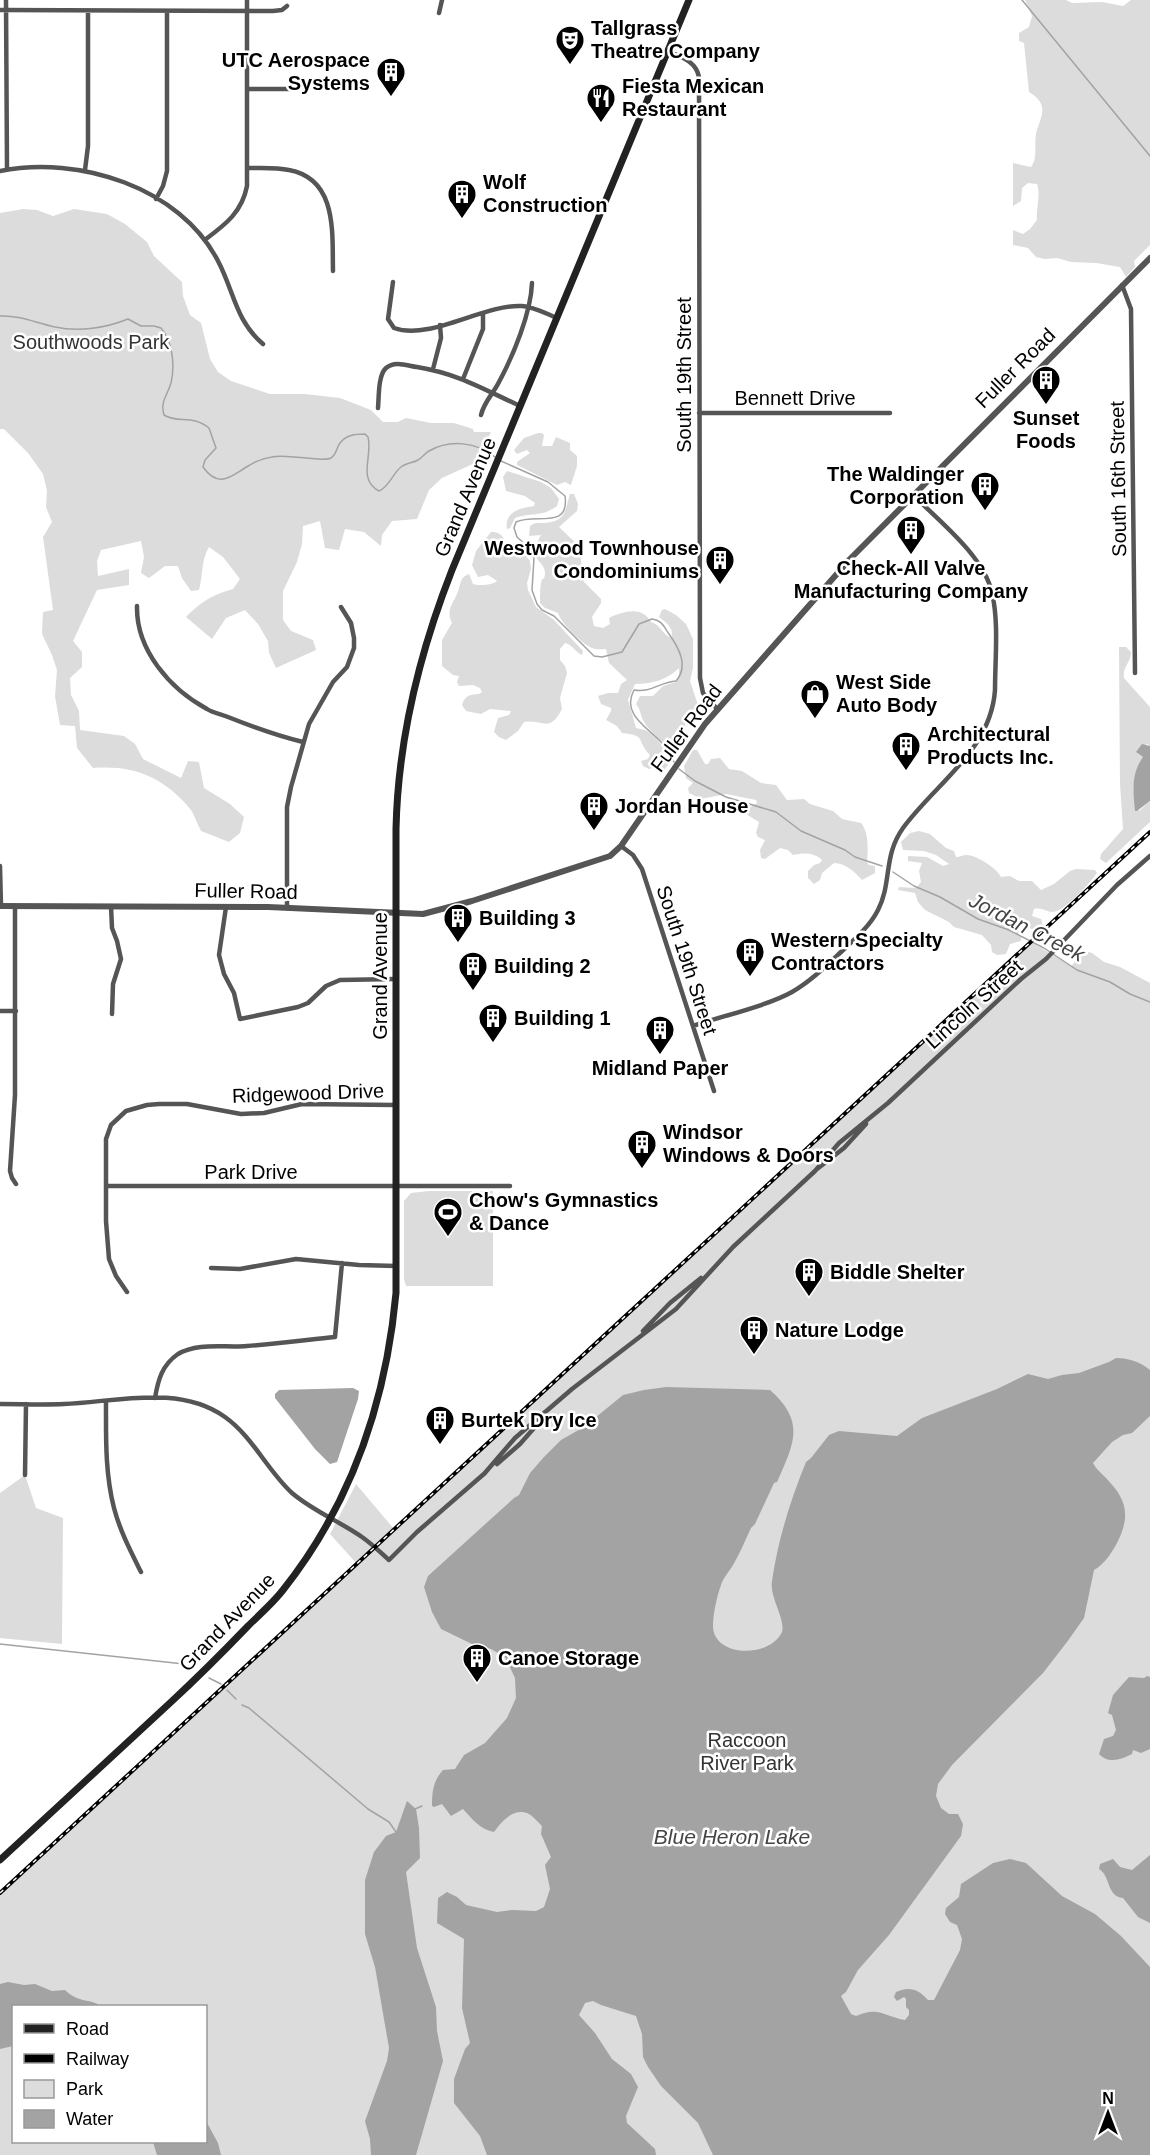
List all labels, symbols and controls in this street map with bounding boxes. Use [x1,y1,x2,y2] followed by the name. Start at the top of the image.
[591,17,761,62] place label: Tallgrass Theatre Company
[554,24,586,66] theatre icon: Tallgrass Theatre Company
[222,49,370,94] place label: UTC Aerospace Systems
[375,56,407,98] building icon: UTC Aerospace Systems
[622,75,764,120] place label: Fiesta Mexican Restaurant
[585,82,617,124] restaurant icon: Fiesta Mexican Restaurant
[483,171,607,216] place label: Wolf Construction
[446,178,478,220] building icon: Wolf Construction
[673,297,695,453] street label: South 19th Street
[971,324,1059,412] street label: Fuller Road
[13,331,170,353] park label: Southwoods Park
[1030,364,1062,406] building icon: Sunset Foods
[734,387,856,409] street label: Bennett Drive
[1106,401,1130,557] street label: South 16th Street
[1013,407,1080,452] place label: Sunset Foods
[430,434,500,560] street label: Grand Avenue
[827,463,964,508] place label: The Waldinger Corporation
[969,470,1001,512] building icon: The Waldinger Corporation
[895,514,927,556] building icon: Check-All Valve Manufacturing Company
[484,537,699,582] place label: Westwood Townhouse Condominiums
[704,544,736,586] building icon: Westwood Townhouse Condominiums
[794,557,1029,602] place label: Check-All Valve Manufacturing Company
[836,671,938,716] place label: West Side Auto Body
[799,678,831,720] shop icon: West Side Auto Body
[646,680,726,776] street label: Fuller Road
[927,723,1054,768] place label: Architectural Products Inc.
[890,730,922,772] building icon: Architectural Products Inc.
[578,790,610,832] building icon: Jordan House
[615,795,748,817] place label: Jordan House
[194,879,298,903] street label: Fuller Road
[652,883,722,1038] street label: South 19th Street
[965,888,1090,967] water label: Jordan Creek
[442,902,474,944] building icon: Building 3
[479,907,576,929] place label: Building 3
[369,912,391,1040] street label: Grand Avenue
[771,929,944,974] place label: Western Specialty Contractors
[734,936,766,978] building icon: Western Specialty Contractors
[457,950,489,992] building icon: Building 2
[494,955,591,977] place label: Building 2
[921,955,1027,1053] street label: Lincoln Street
[477,1002,509,1044] building icon: Building 1
[514,1007,611,1029] place label: Building 1
[644,1014,676,1056] building icon: Midland Paper
[592,1057,729,1079] place label: Midland Paper
[232,1079,384,1107] street label: Ridgewood Drive
[663,1121,834,1166] place label: Windsor Windows & Doors
[626,1128,658,1170] building icon: Windsor Windows & Doors
[204,1161,298,1183] street label: Park Drive
[469,1189,658,1234] place label: Chow's Gymnastics & Dance
[432,1196,464,1238] sports icon: Chow's Gymnastics & Dance
[793,1256,825,1298] building icon: Biddle Shelter
[830,1261,965,1283] place label: Biddle Shelter
[738,1314,770,1356] building icon: Nature Lodge
[775,1319,904,1341] place label: Nature Lodge
[424,1404,456,1446] building icon: Burtek Dry Ice
[461,1409,597,1431] place label: Burtek Dry Ice
[175,1568,279,1676] street label: Grand Avenue
[461,1642,493,1684] building icon: Canoe Storage
[498,1647,639,1669] place label: Canoe Storage
[700,1729,795,1774] park label: Raccoon River Park
[654,1825,810,1848] water label: Blue Heron Lake
[12,2005,207,2143] legend
[66,2019,109,2039] text: Road
[66,2049,129,2069] text: Railway
[66,2079,104,2099] text: Park
[1078,2083,1138,2143] north arrow
[1102,2090,1114,2107] text: N
[66,2109,113,2129] text: Water

